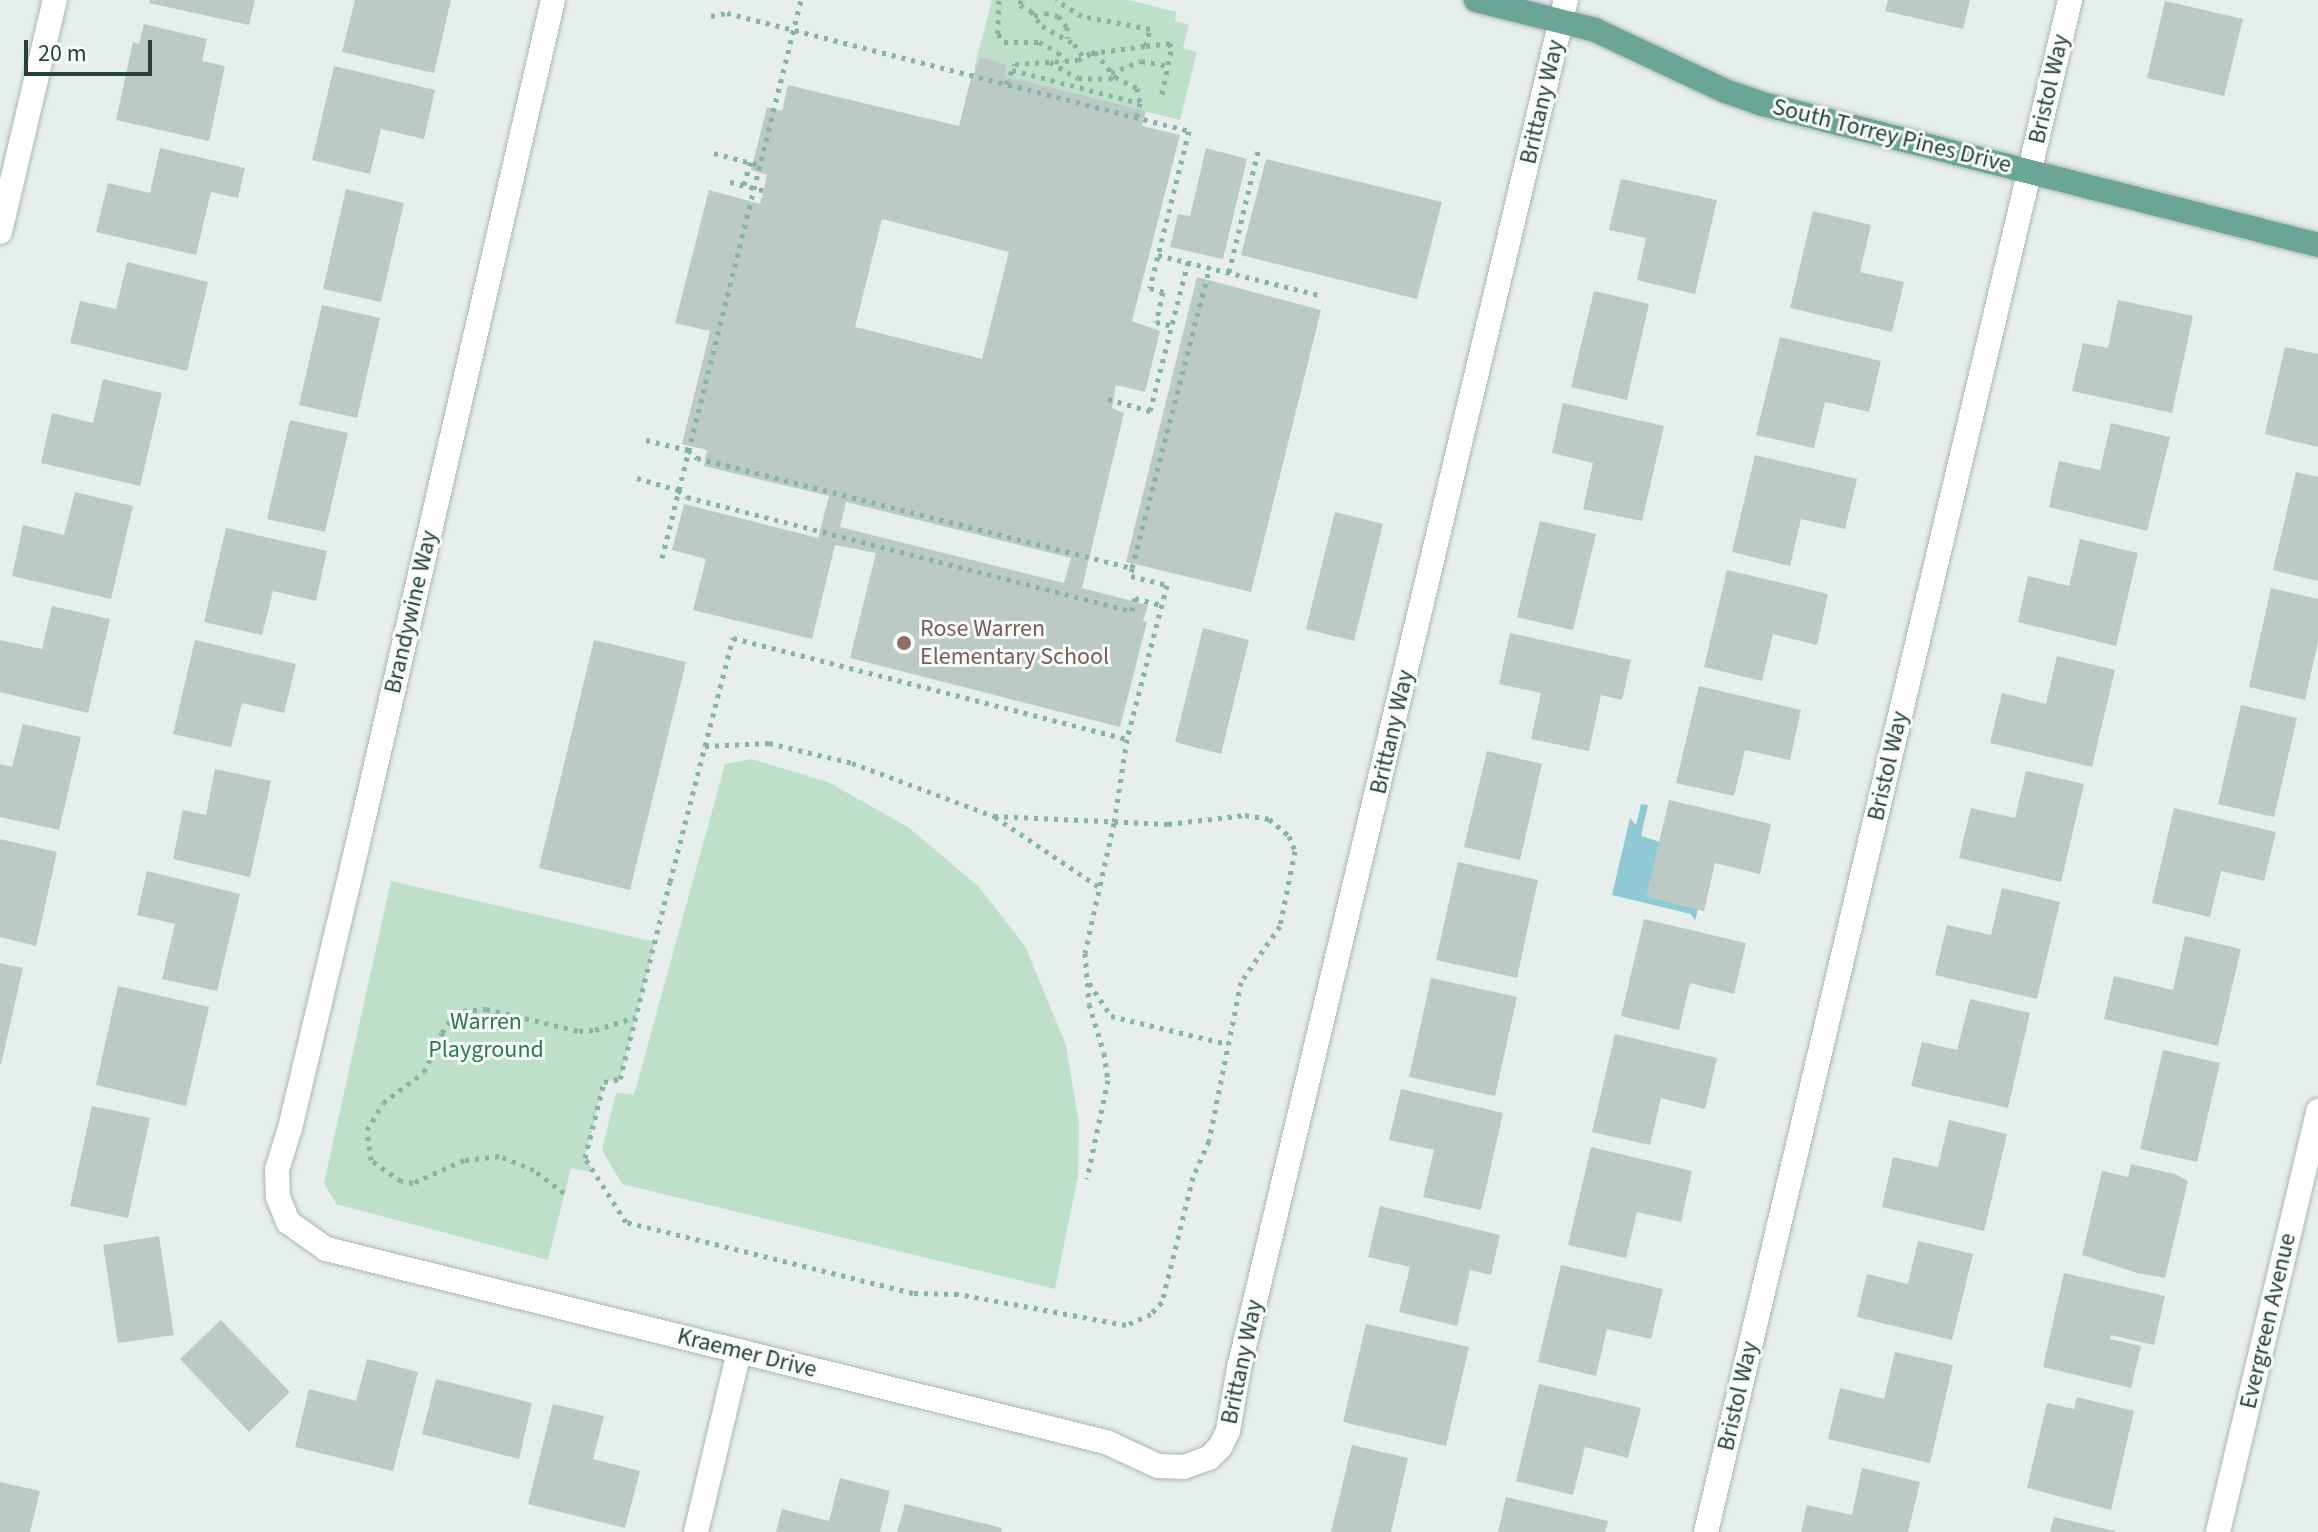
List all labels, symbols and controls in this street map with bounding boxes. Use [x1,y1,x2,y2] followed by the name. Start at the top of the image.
[28,24,156,74] scale bar
[2022,31,2076,147] street label: Bristol Way
[38,36,87,71] text: 20 m
[1514,37,1570,167] street label: Brittany Way
[1770,92,2014,180] street label: South Torrey Pines Drive
[378,528,444,696] street label: Brandywine Way
[920,615,1109,671] place label: Rose Warren Elementary School
[895,634,913,652] marker: Rose Warren Elementary School
[1364,667,1420,797] street label: Brittany Way
[1861,708,1915,824] street label: Bristol Way
[428,1008,544,1064] park label: Warren Playground
[2234,1230,2302,1412] street label: Evergreen Avenue
[1215,1297,1269,1427] street label: Brittany Way
[674,1322,820,1384] street label: Kraemer Drive
[1711,1338,1765,1454] street label: Bristol Way

